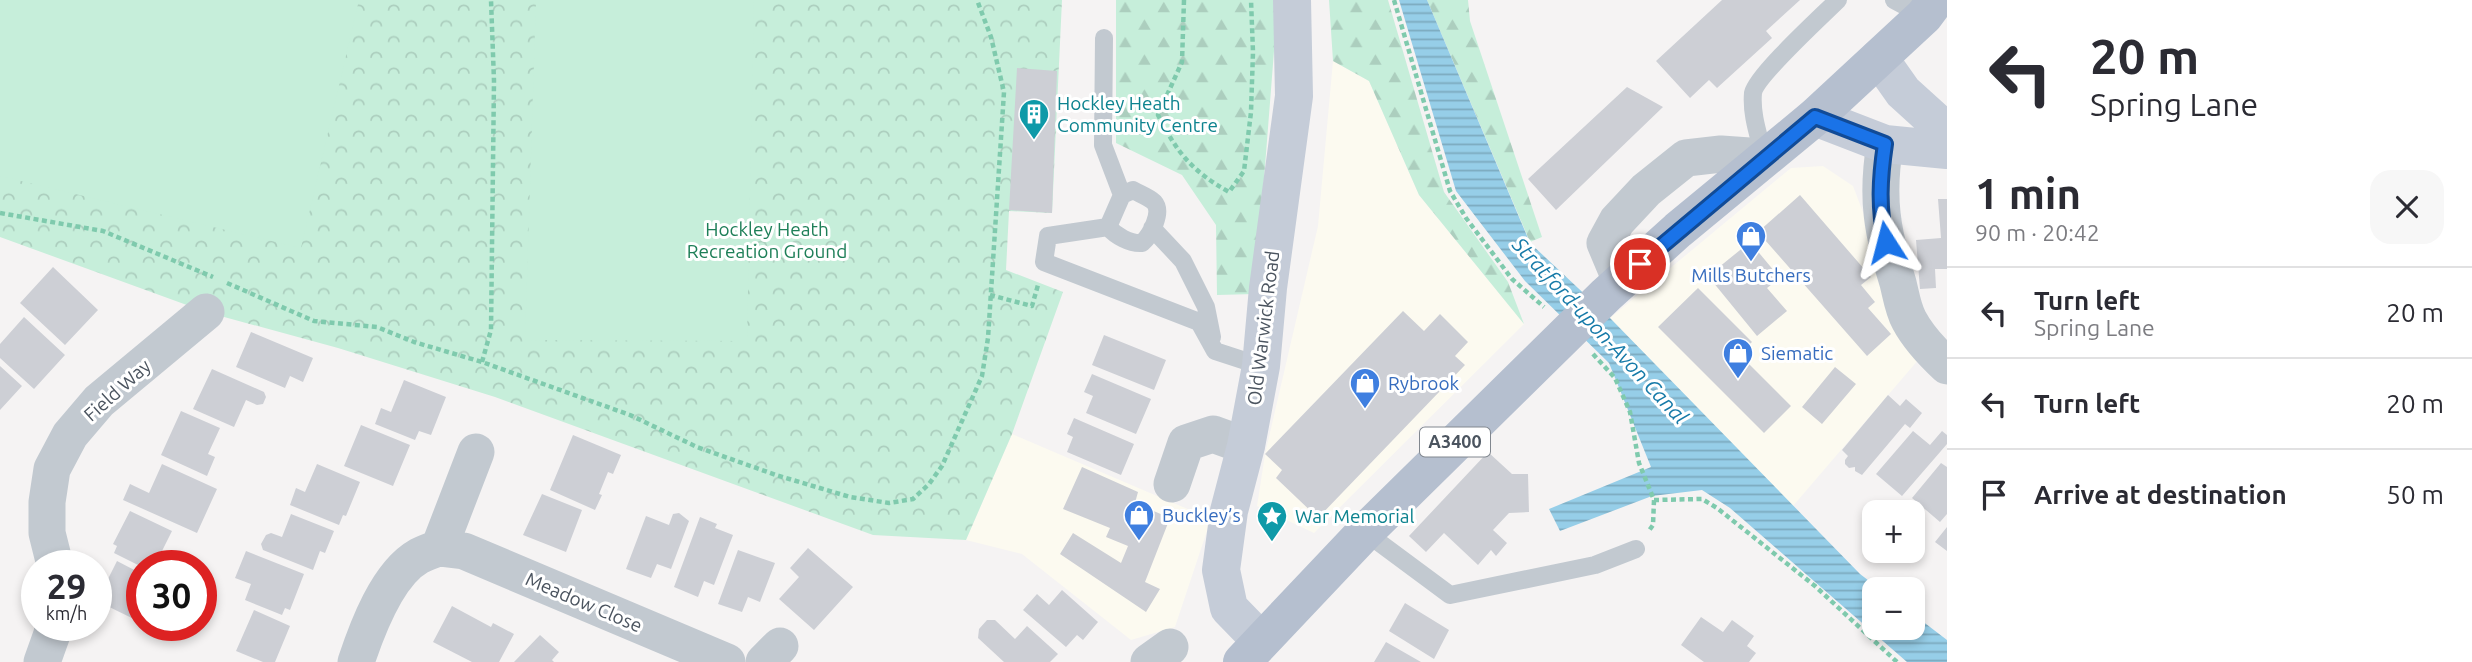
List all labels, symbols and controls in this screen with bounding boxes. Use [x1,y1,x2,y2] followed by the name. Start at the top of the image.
[1975,28,2066,119] icon: left
[2090,28,2199,83] text: 20 m
[2090,86,2258,122] text: Spring Lane
[1057,92,1218,136] place label: Hockley Heath Community Centre
[1017,97,1051,141] building icon: Hockley Heath Community Centre
[1975,170,2081,217] text: 1 min
[2370,170,2444,244] button: close
[1849,205,1923,279] position arrow
[687,218,847,262] park label: Hockley Heath Recreation Ground
[1734,219,1768,263] shop icon: Mills Butchers
[1975,220,2100,245] text: 90 m · 20:42
[1507,231,1694,429] water label: Stratford-upon-Avon Canal
[1610,234,1670,294] pin
[1621,245,1659,283] icon: arrive
[1243,249,1283,407] street label: Old Warwick Road
[1691,264,1811,286] place label: Mills Butchers
[2034,286,2140,315] text: Turn left
[1975,294,2013,332] icon: left
[2386,298,2444,327] text: 20 m
[2034,315,2155,340] text: Spring Lane
[1721,336,1755,380] shop icon: Siematic
[1761,342,1833,364] place label: Siematic
[79,355,155,425] street label: Field Way
[1348,366,1382,410] shop icon: Rybrook
[1388,372,1460,394] place label: Rybrook
[1975,385,2013,423] icon: left
[2034,389,2140,418] text: Turn left
[2386,389,2444,418] text: 20 m
[1420,428,1490,457] road number: A3400
[1975,476,2013,514] icon: arrive
[2034,480,2287,509] text: Arrive at destination
[2386,480,2444,509] text: 50 m
[1122,498,1156,542] shop icon: Buckley’s
[1255,499,1289,543] place icon: War Memorial
[1862,500,1925,640] map controls
[1862,500,1925,563] button: +
[1162,504,1241,526] place label: Buckley’s
[1295,505,1415,527] place label: War Memorial
[126,550,217,641] speed limit sign: 30
[47,566,86,606] text: 29
[522,568,646,636] street label: Meadow Close
[1862,577,1925,640] button: −
[46,603,87,623] text: km/h

